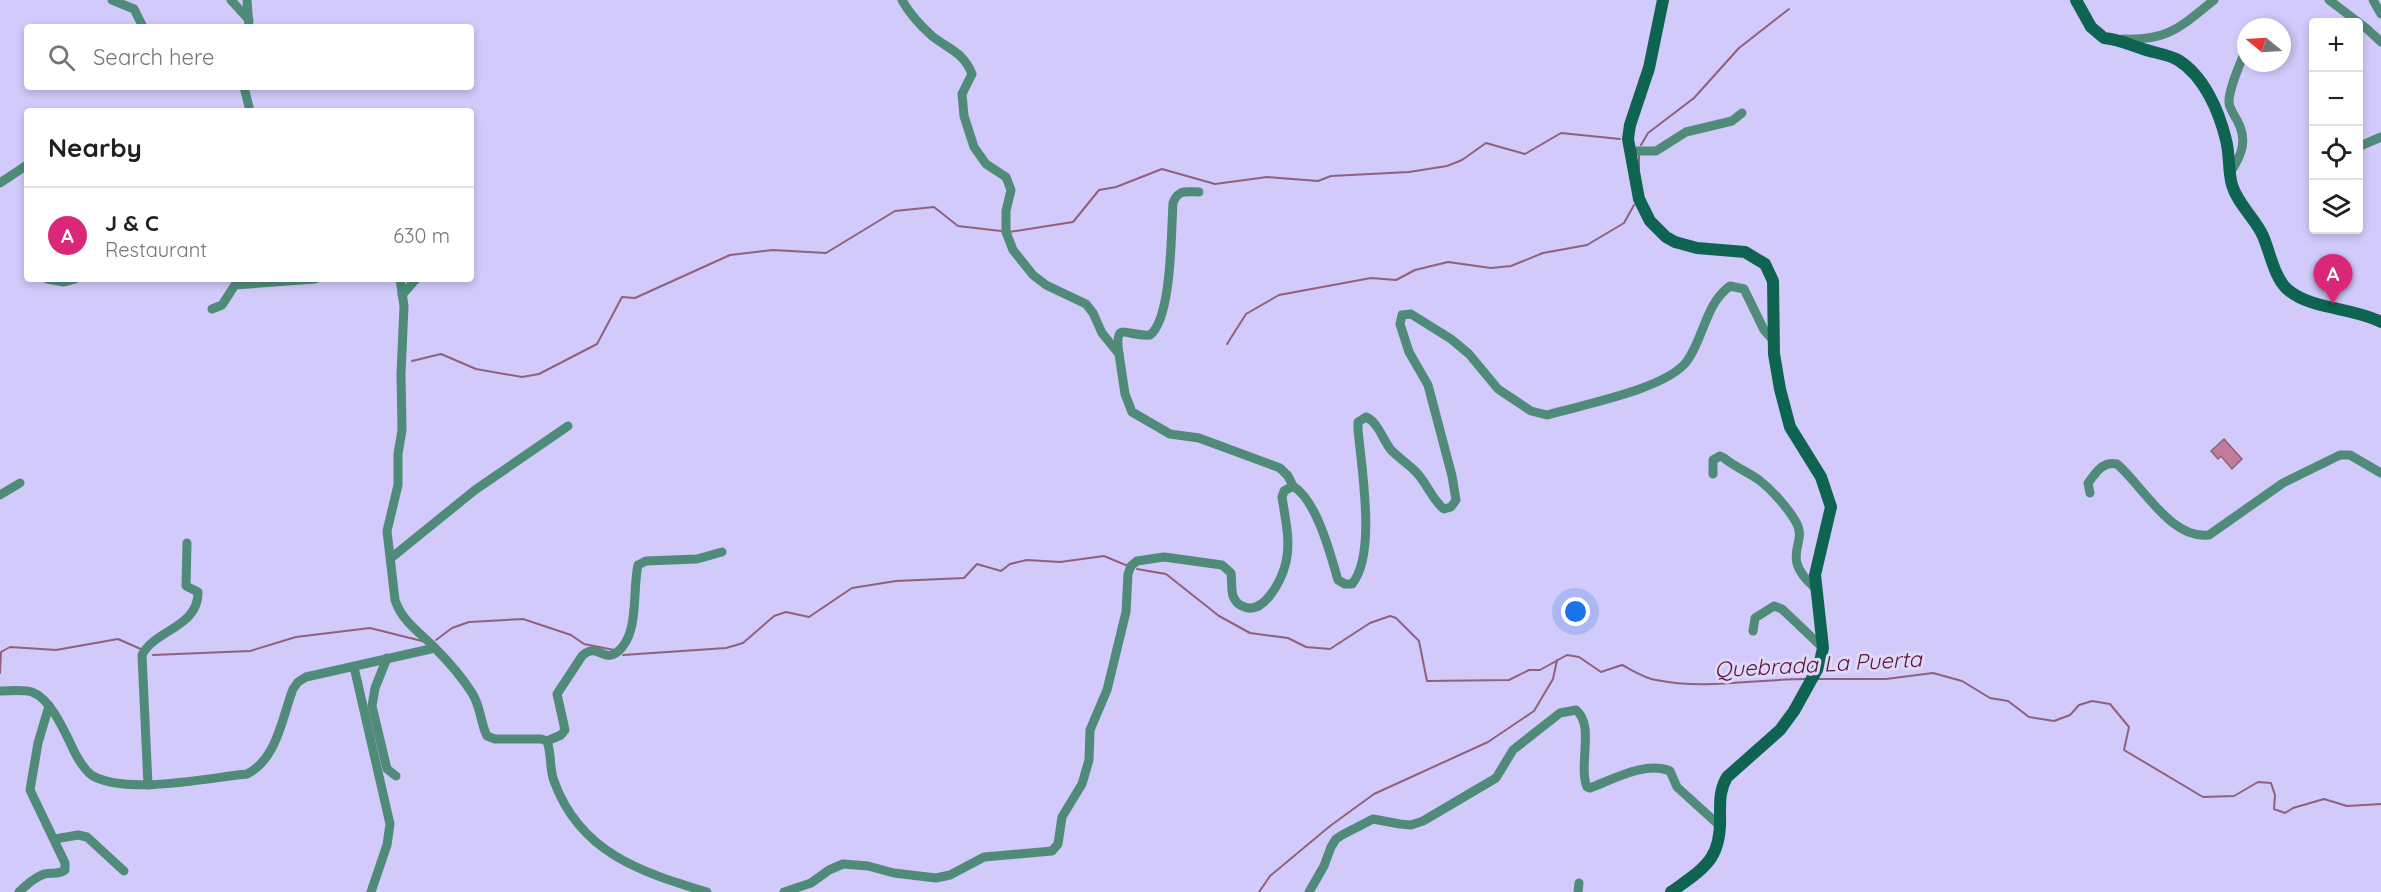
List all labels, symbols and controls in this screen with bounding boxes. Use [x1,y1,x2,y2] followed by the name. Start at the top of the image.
[2237,18,2291,72] north arrow
[2309,18,2363,234] map controls
[2309,18,2363,72] button: +
[24,24,474,90] search box
[45,41,78,74] icon: search
[93,43,214,71] text: Search here
[2309,72,2363,126] button: −
[2309,126,2363,180] button: locate
[48,131,142,164] text: Nearby
[2309,180,2363,234] button: layers
[105,209,159,237] text: J & C
[61,223,74,248] text: A
[393,223,450,248] text: 630 m
[105,237,207,262] text: Restaurant
[2314,254,2352,304] pin: A
[1561,597,1590,626] your location
[1714,644,1924,683] water label: Quebrada La Puerta

